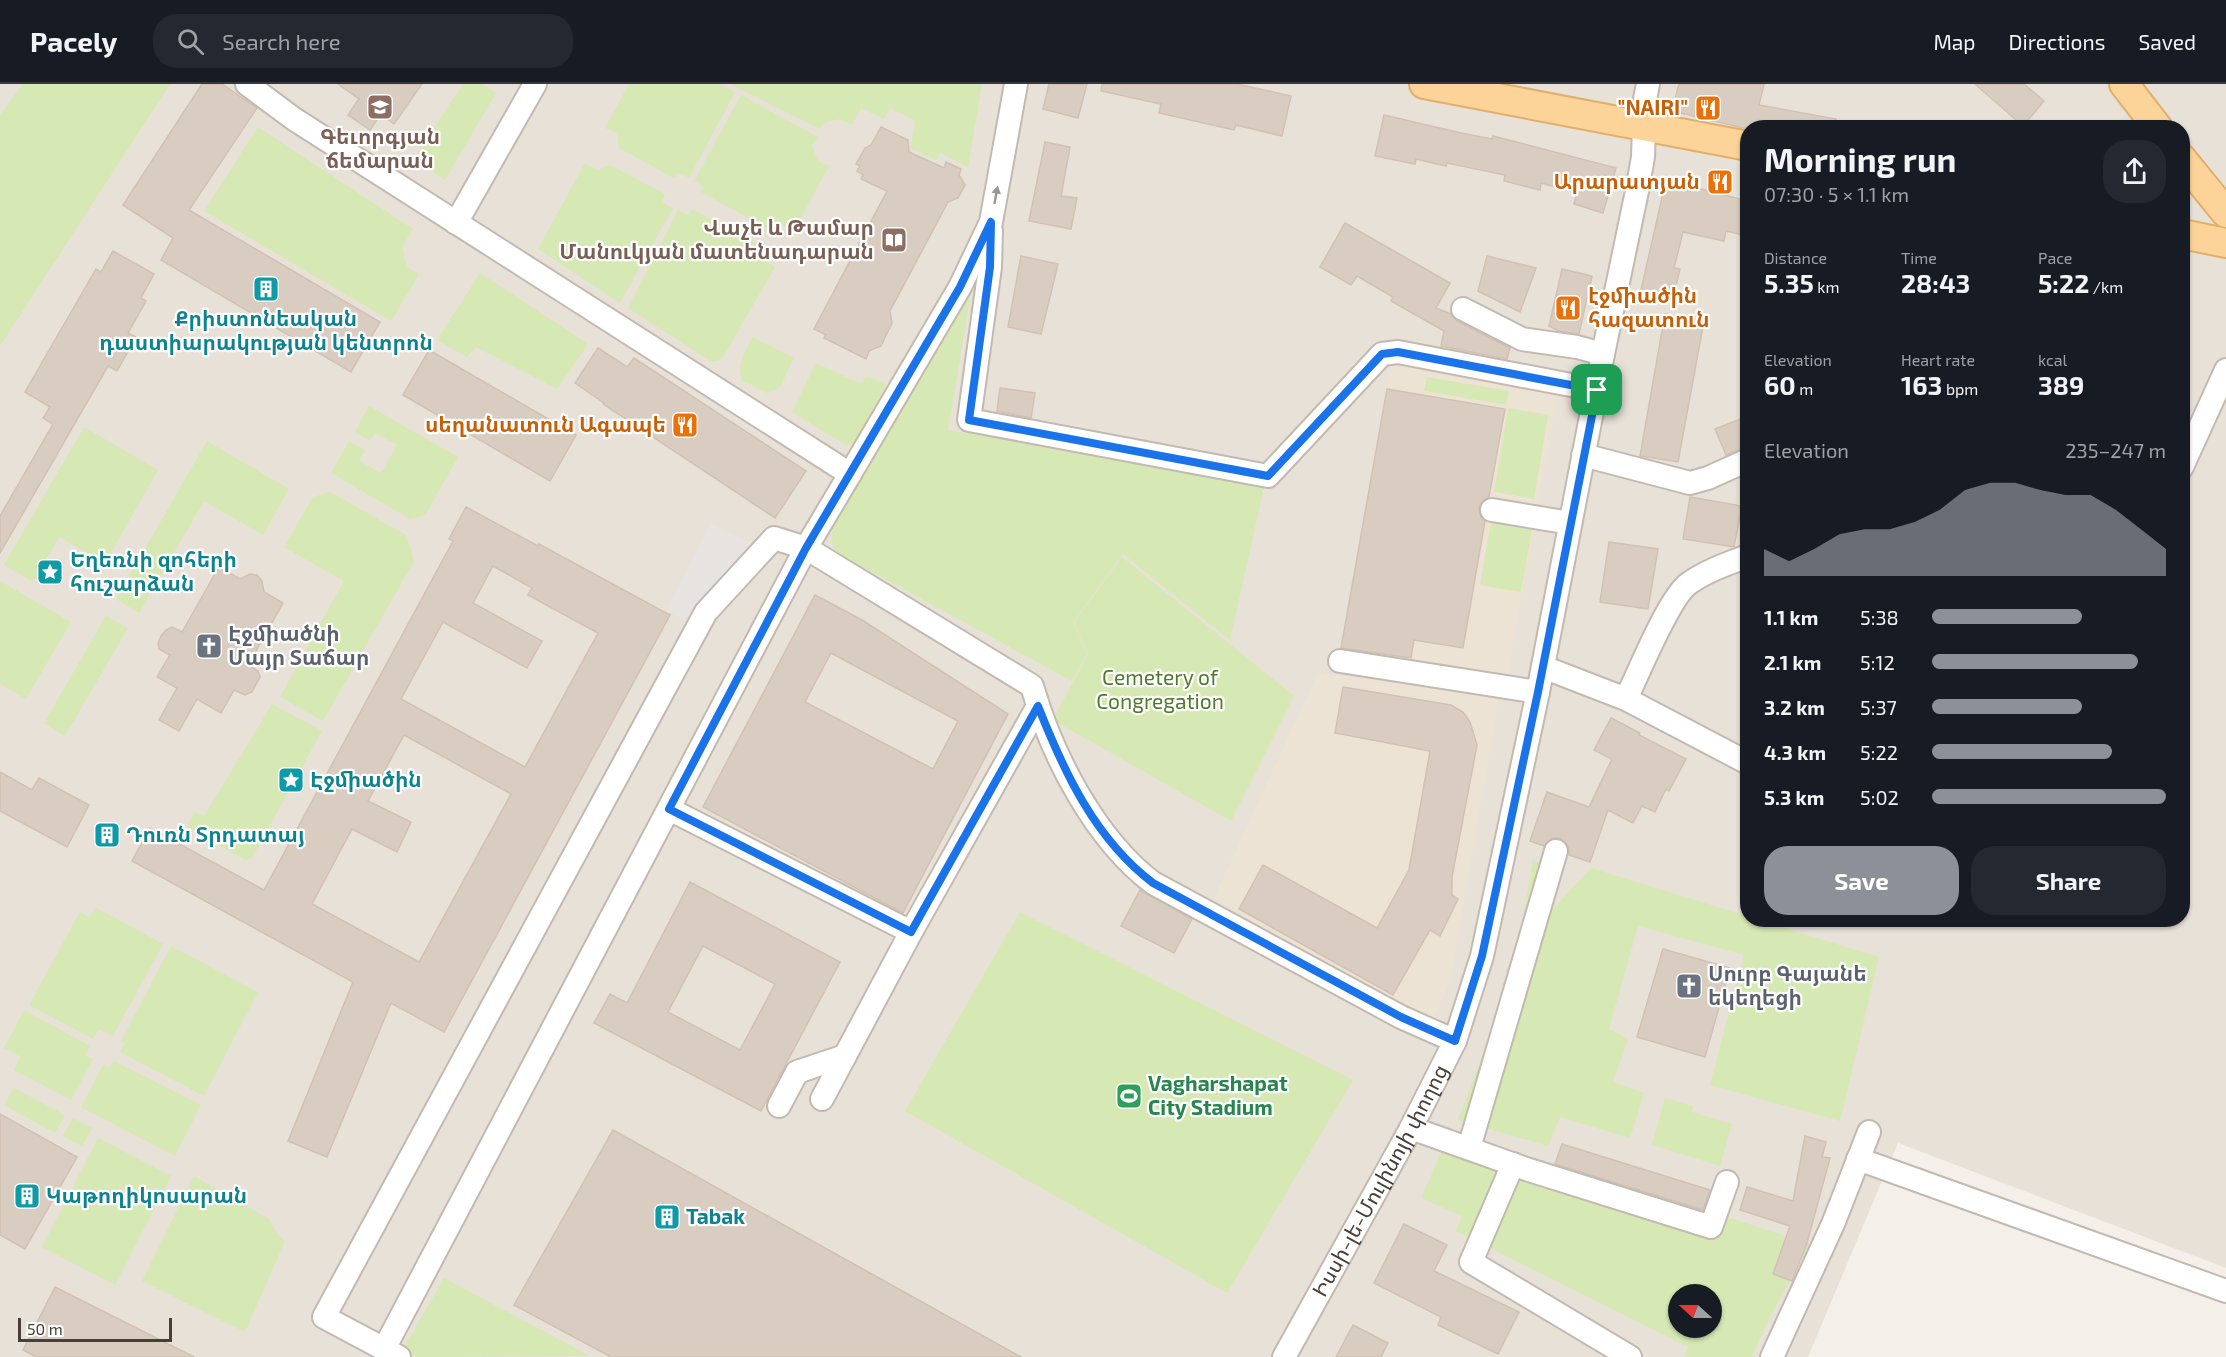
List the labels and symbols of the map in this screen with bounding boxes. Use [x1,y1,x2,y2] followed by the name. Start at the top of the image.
[365,92,395,122] school or university icon: Գեւորգյան ճեմարան
[1693,93,1723,123] restaurant icon: "NAIRI"
[1618,94,1688,119] place label: "NAIRI"
[320,123,440,173] place label: Գեւորգյան ճեմարան
[1705,167,1735,197] restaurant icon: Արարատյան
[1554,168,1700,194] place label: Արարատյան
[992,185,1001,204] one-way arrow
[559,214,874,264] place label: Վաչե և Թամար Մանուկյան մատենադարան
[879,225,909,255] library icon: Վաչե և Թամար Մանուկյան մատենադարան
[251,274,281,304] building icon: Քրիստոնեական դաստիարակության կենտրոն
[1588,282,1710,332] place label: էջմիածին հազատուն
[1553,293,1583,323] restaurant icon: էջմիածին հազատուն
[99,305,433,355] place label: Քրիստոնեական դաստիարակության կենտրոն
[1571,364,1622,415] pin
[670,410,700,440] restaurant icon: սեղանատուն Ագապե
[425,411,666,437] place label: սեղանատուն Ագապե
[70,546,237,596] place label: Եղեռնի զոհերի հուշարձան
[35,557,65,587] place icon: Եղեռնի զոհերի հուշարձան
[228,620,369,670] place label: Էջմիածնի Մայր Տաճար
[194,631,224,661] church icon: Էջմիածնի Մայր Տաճար
[1096,664,1224,713] park label: Cemetery of Congregation
[276,765,306,795] place icon: Էջմիածին
[310,766,422,792] place label: Էջմիածին
[92,820,122,850] building icon: Դուռն Տրդատայ
[126,821,305,847] place label: Դուռն Տրդատայ
[1708,960,1867,1010] place label: Սուրբ Գայանե եկեղեցի
[1674,971,1704,1001] church icon: Սուրբ Գայանե եկեղեցի
[1306,1060,1453,1300] street label: Իսսի-լե-Մուլինոյի փողոց
[1148,1070,1288,1120] place label: Vagharshapat City Stadium
[1114,1081,1144,1111] sports icon: Vagharshapat City Stadium
[12,1181,42,1211] building icon: Կաթողիկոսարան
[46,1182,247,1208] place label: Կաթողիկոսարան
[652,1202,682,1232] building icon: Tabak
[686,1203,745,1228] place label: Tabak
[1668,1284,1722,1338] north arrow
[18,1315,172,1342] scale bar

